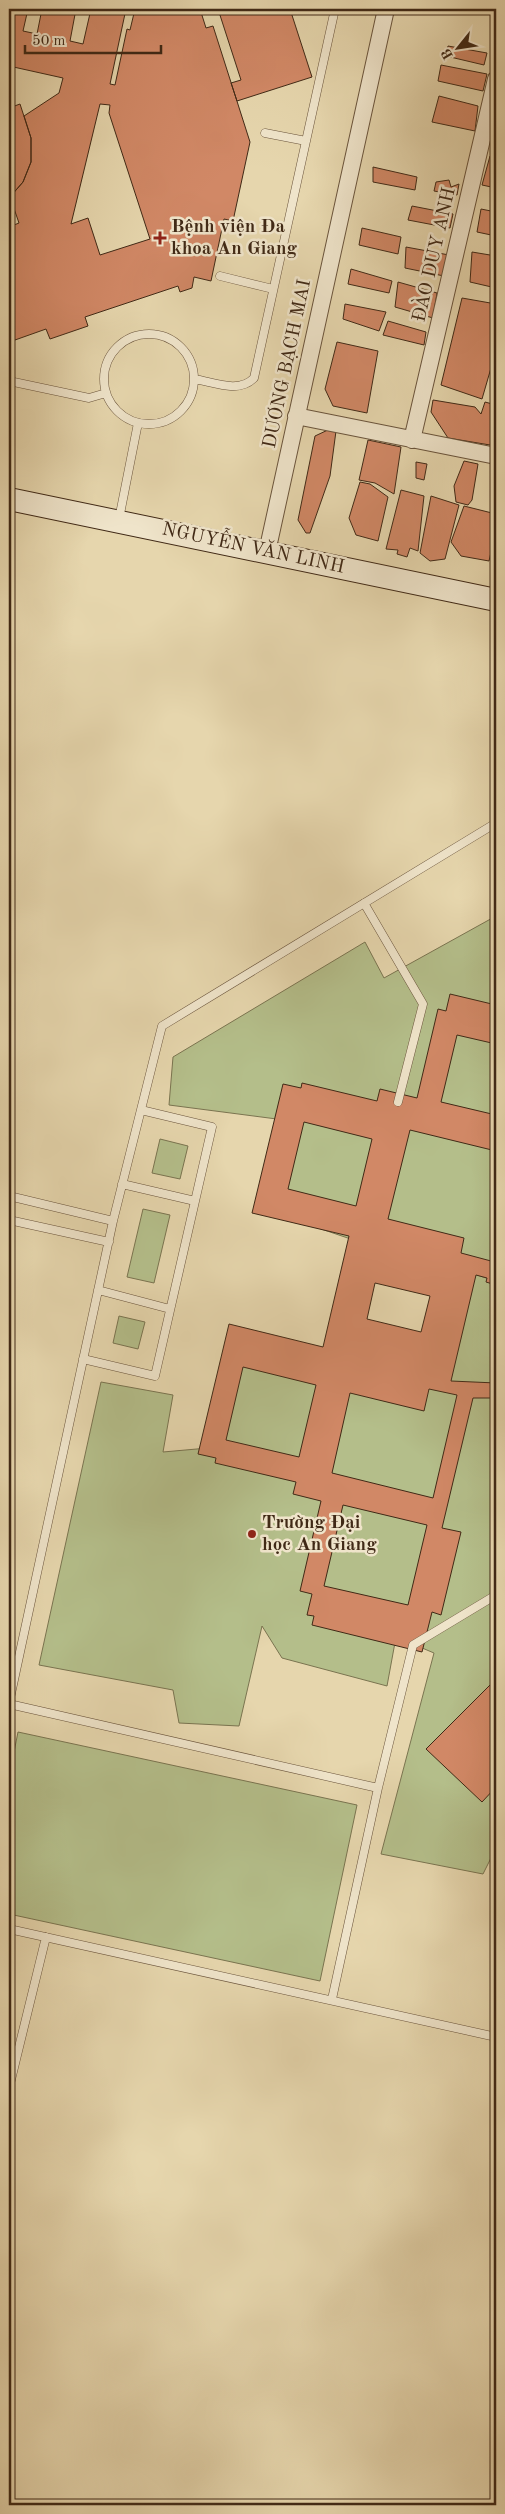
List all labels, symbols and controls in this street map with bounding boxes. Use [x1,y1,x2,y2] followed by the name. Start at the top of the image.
[25,22,161,54] scale bar
[432,22,482,72] north arrow
[32,34,66,49] text: 50 m
[439,46,456,62] text: B
[406,185,460,324] street label: ĐÀO DUY ANH
[171,218,298,259] place label: Bệnh viện Đa khoa An Giang
[153,231,167,245] marker: Bệnh viện Đa khoa An Giang
[259,277,315,450] street label: DƯƠNG BẠCH MAI
[160,513,348,578] street label: NGUYỄN VĂN LINH
[262,1514,377,1555] place label: Trường Đại học An Giang
[246,1528,258,1540] marker: Trường Đại học An Giang

